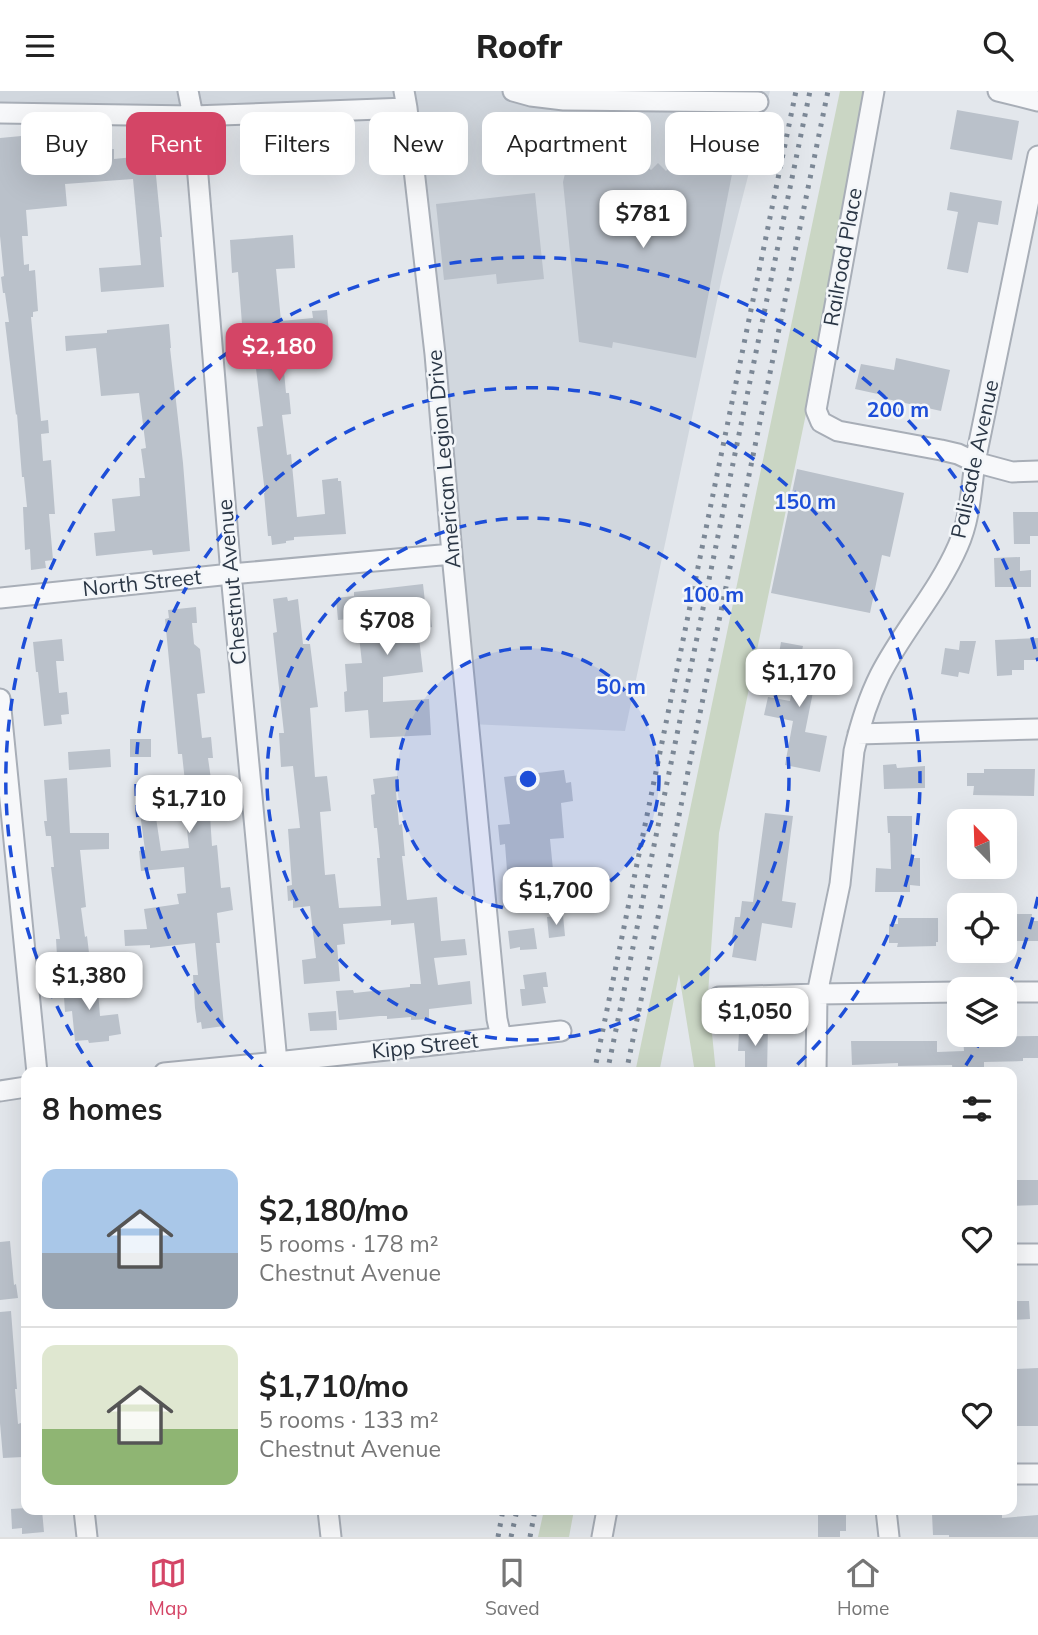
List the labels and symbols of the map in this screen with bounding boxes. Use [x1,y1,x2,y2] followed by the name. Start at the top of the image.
[817,186,867,328] street label: Railroad Place
[602,191,684,250] pin: $781
[222,323,336,383] pin: $2,180
[420,349,466,570] street label: American Legion Drive
[945,377,1004,540] street label: Palisade Avenue
[867,396,929,422] text: 200 m
[774,488,836,514] text: 150 m
[211,498,251,666] street label: Chestnut Avenue
[81,563,202,601] street label: North Street
[682,581,744,607] text: 100 m
[346,597,428,657] pin: $708
[742,649,856,709] pin: $1,170
[596,673,646,699] text: 50 m
[516,767,540,791] centre of rings
[132,775,246,835] pin: $1,710
[947,809,1017,879] north arrow
[499,867,613,927] pin: $1,700
[32,953,146,1012] pin: $1,380
[698,989,812,1048] pin: $1,050
[370,1026,480,1064] street label: Kipp Street

